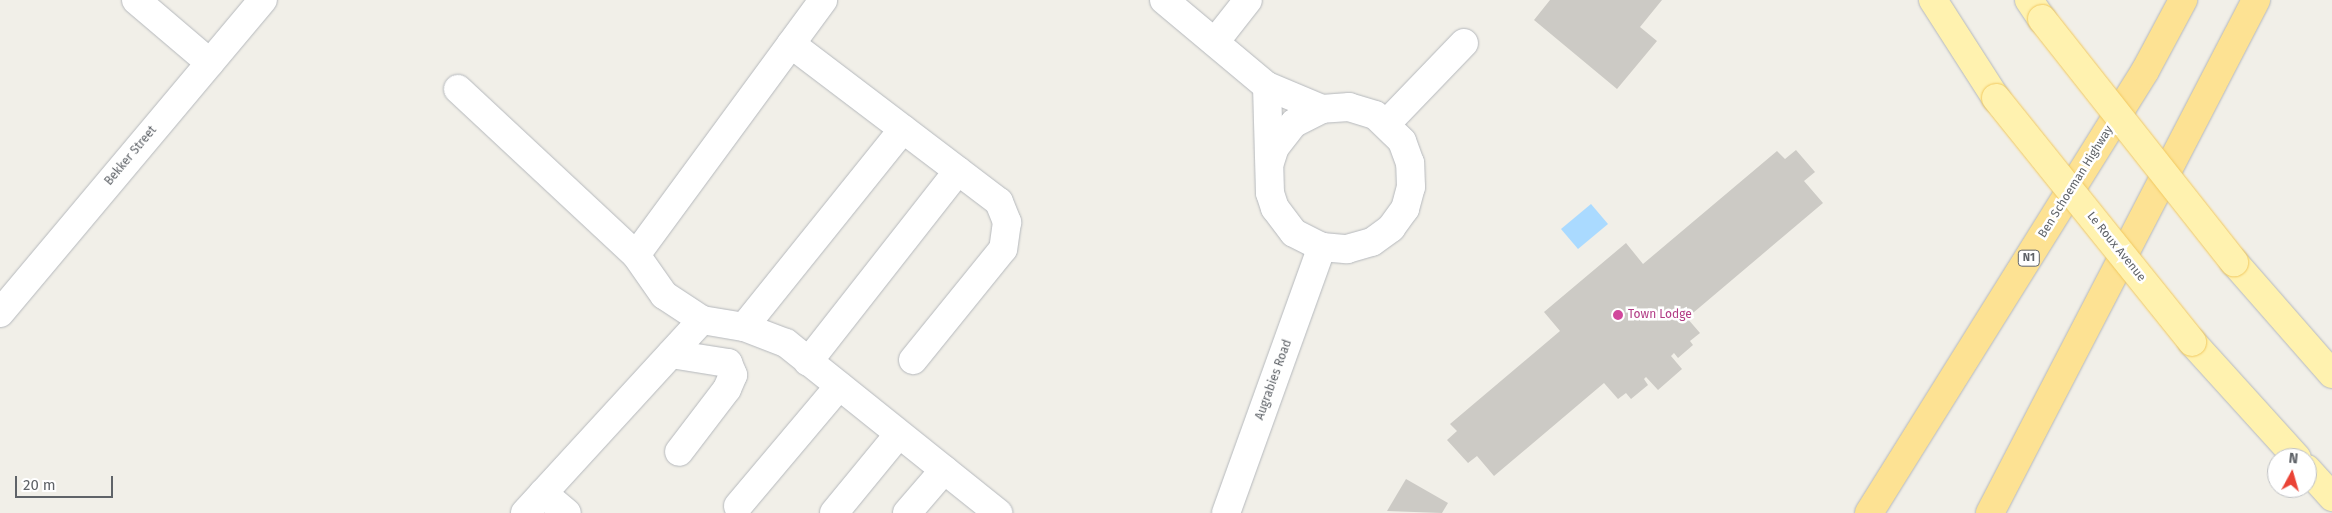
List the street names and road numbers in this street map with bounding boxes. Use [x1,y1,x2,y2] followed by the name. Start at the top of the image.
[102,123,160,189] street label: Bekker Street
[2036,123,2116,241] street label: Ben Schoeman Highway
[2084,209,2148,285] street label: Le Roux Avenue
[2018,250,2040,266] road number: N1
[1253,338,1295,422] street label: Augrabies Road

